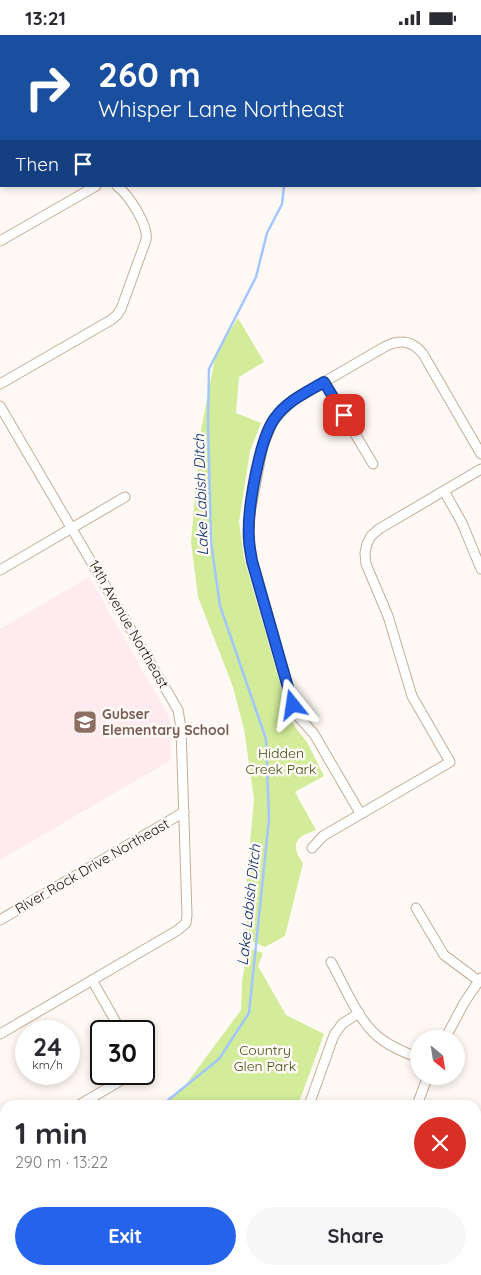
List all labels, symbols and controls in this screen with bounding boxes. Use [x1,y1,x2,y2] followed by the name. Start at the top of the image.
[25,6,66,30] text: 13:21
[98,52,201,96] text: 260 m
[15,55,80,120] icon: right
[98,95,345,123] text: Whisper Lane Northeast
[69,150,97,178] icon: arrive
[15,152,59,176] text: Then
[323,394,365,436] pin
[330,401,358,429] icon: arrive
[189,433,212,556] water label: Lake Labish Ditch
[85,557,173,692] street label: 14th Avenue Northeast
[266,678,318,730] position arrow
[102,705,229,739] place label: Gubser Elementary School
[72,709,98,735] school or university icon: Gubser Elementary School
[246,744,317,778] park label: Hidden Creek Park
[12,814,173,918] street label: River Rock Drive Northeast
[233,843,264,966] water label: Lake Labish Ditch
[90,1020,155,1085] speed limit sign: 30
[410,1030,465,1085] north arrow
[410,1030,465,1085] map controls
[33,1031,62,1062] text: 24
[234,1041,296,1075] park label: Country Glen Park
[32,1057,63,1072] text: km/h
[15,1114,88,1152] text: 1 min
[414,1117,466,1169] button: close
[15,1152,108,1172] text: 290 m · 13:22
[15,1207,236,1265] button: Exit
[246,1207,466,1265] button: Share

